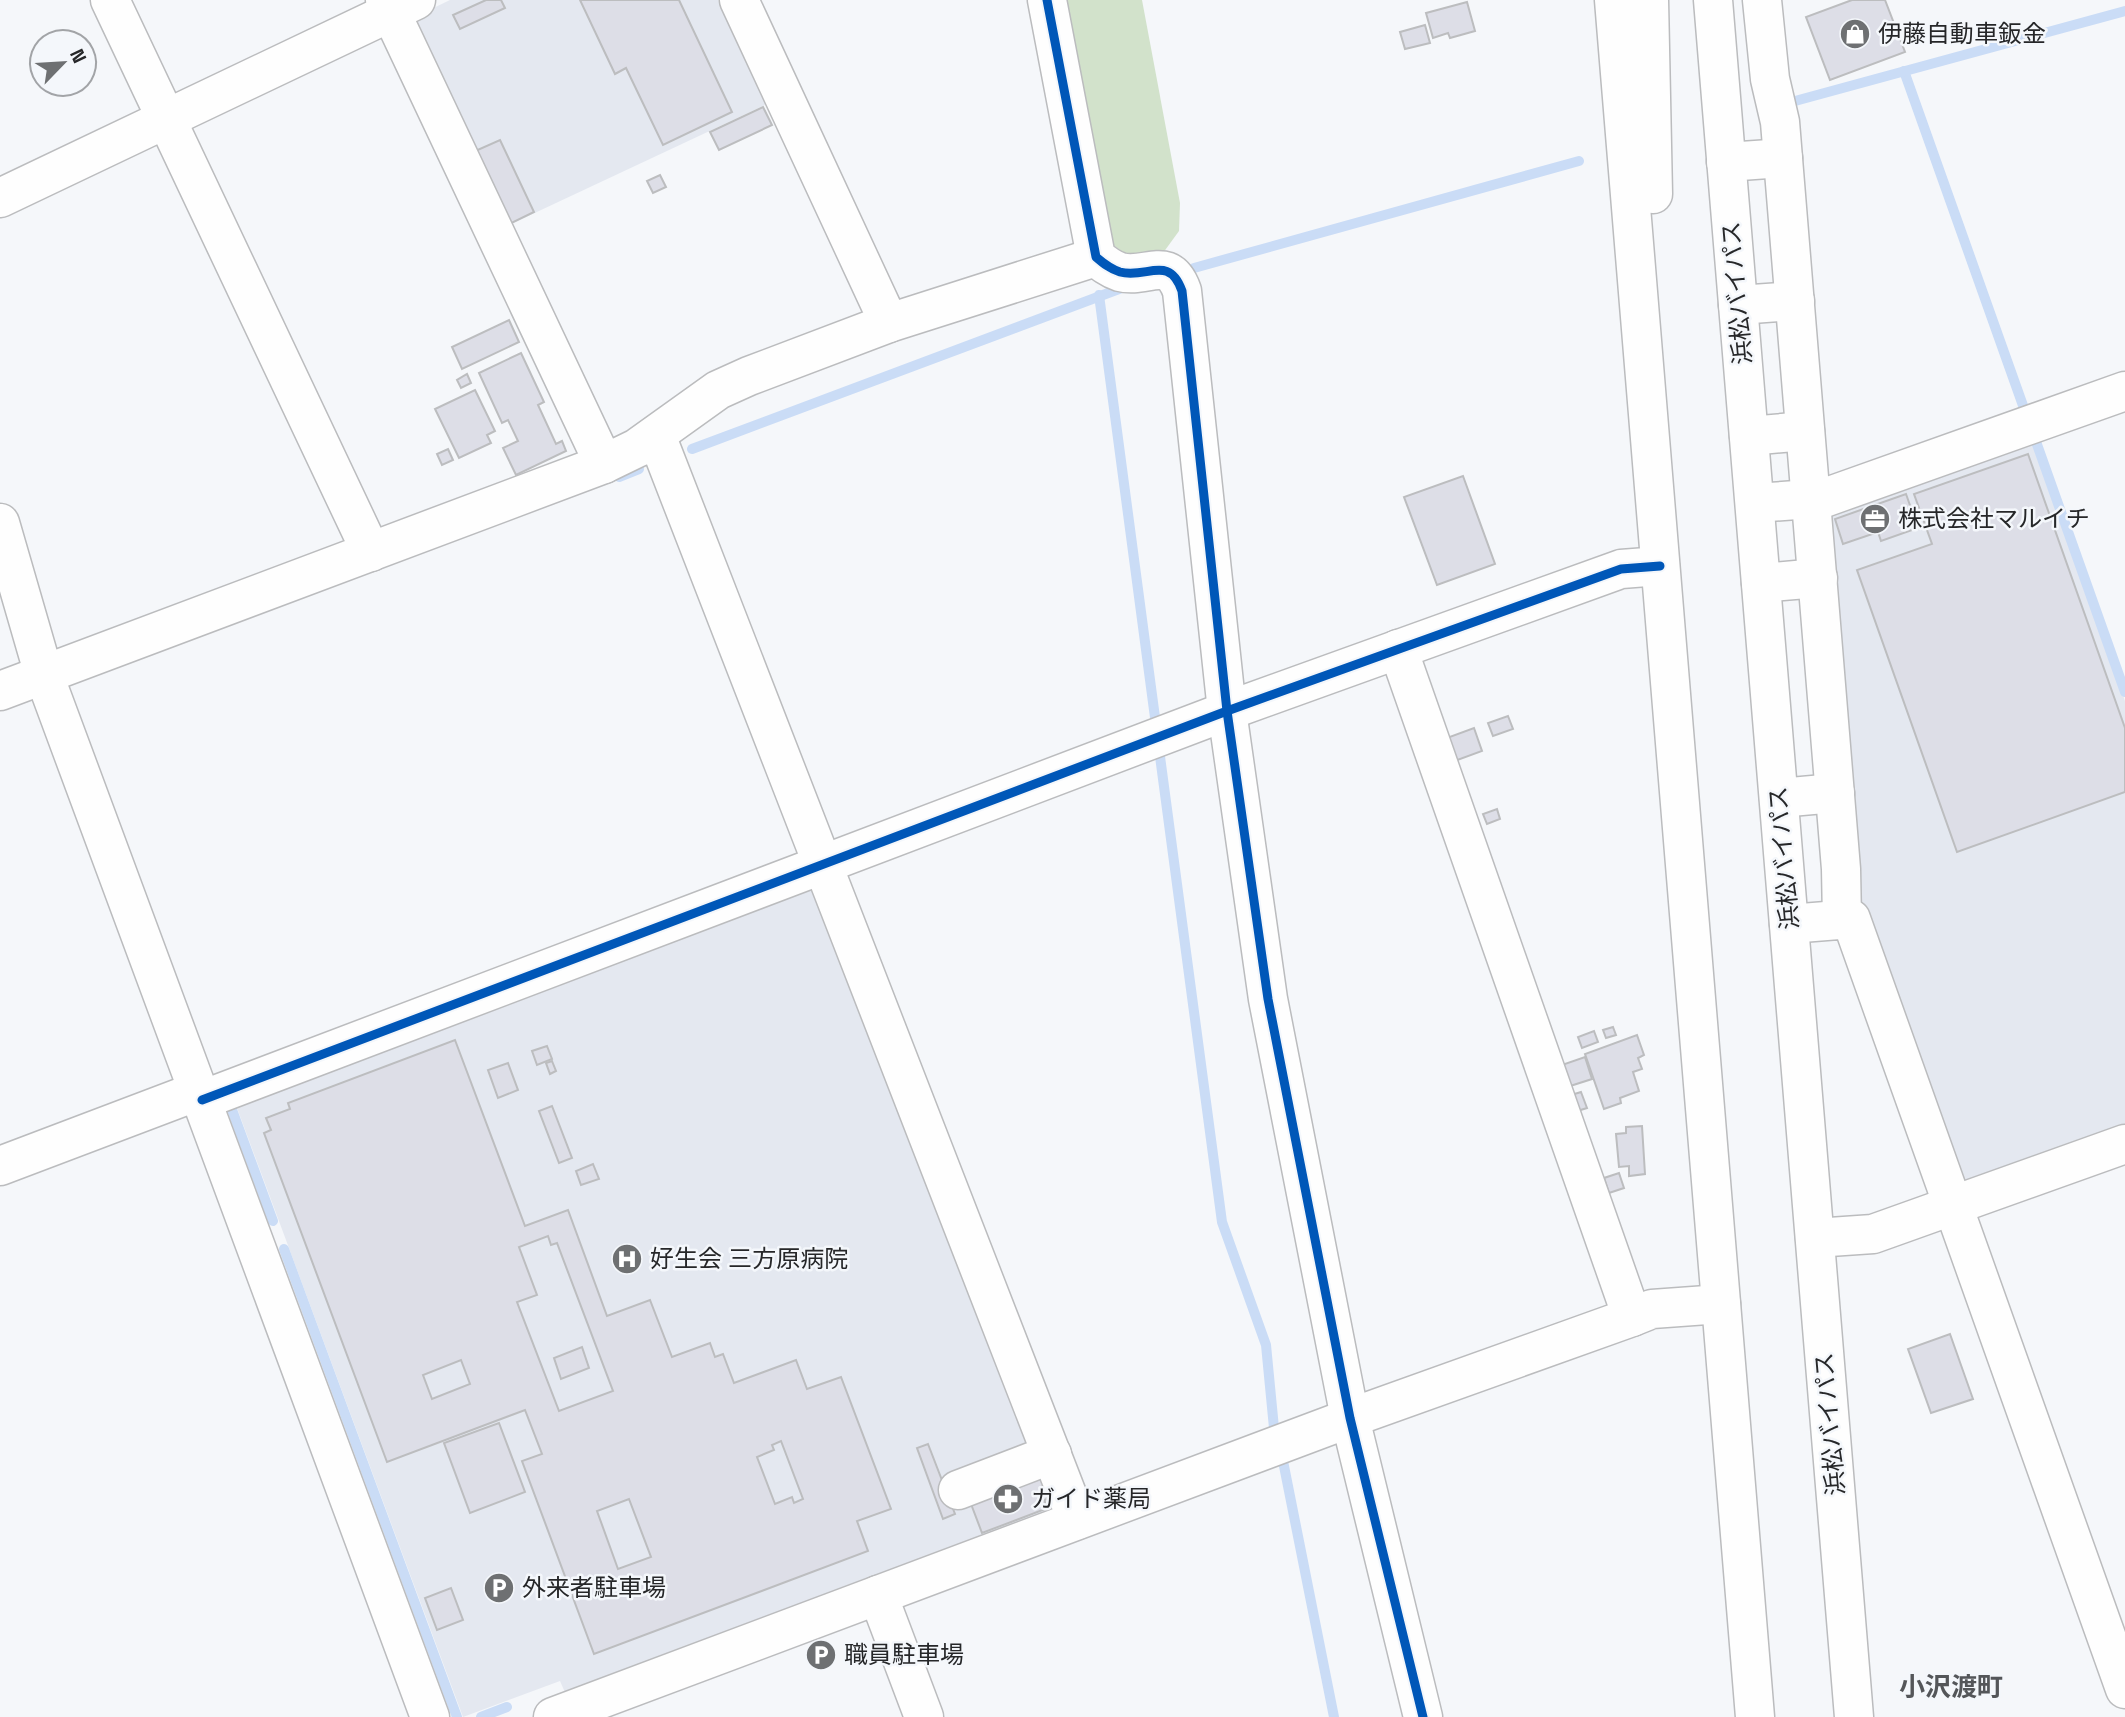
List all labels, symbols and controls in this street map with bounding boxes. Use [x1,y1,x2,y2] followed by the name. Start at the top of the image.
[1838,17,1872,51] shop icon: 伊藤自動車鈑金
[1878,18,2046,49] place label: 伊藤自動車鈑金
[28,28,98,98] north arrow
[64,45,92,67] text: N
[1715,220,1758,366] street label: 浜松バイパス
[1858,502,1892,536] office icon: 株式会社マルイチ
[1898,503,2090,534] place label: 株式会社マルイチ
[1762,785,1805,931] street label: 浜松バイパス
[610,1242,644,1276] hospital icon: 好生会 三方原病院
[650,1243,848,1274] place label: 好生会 三方原病院
[1808,1351,1851,1497] street label: 浜松バイパス
[991,1482,1025,1516] pharmacy icon: ガイド薬局
[1031,1483,1151,1514] place label: ガイド薬局
[482,1571,516,1605] parking icon: 外来者駐車場
[522,1572,666,1603] place label: 外来者駐車場
[804,1638,838,1672] parking icon: 職員駐車場
[844,1639,964,1670] place label: 職員駐車場
[1899,1670,2003,1704] district label: 小沢渡町

